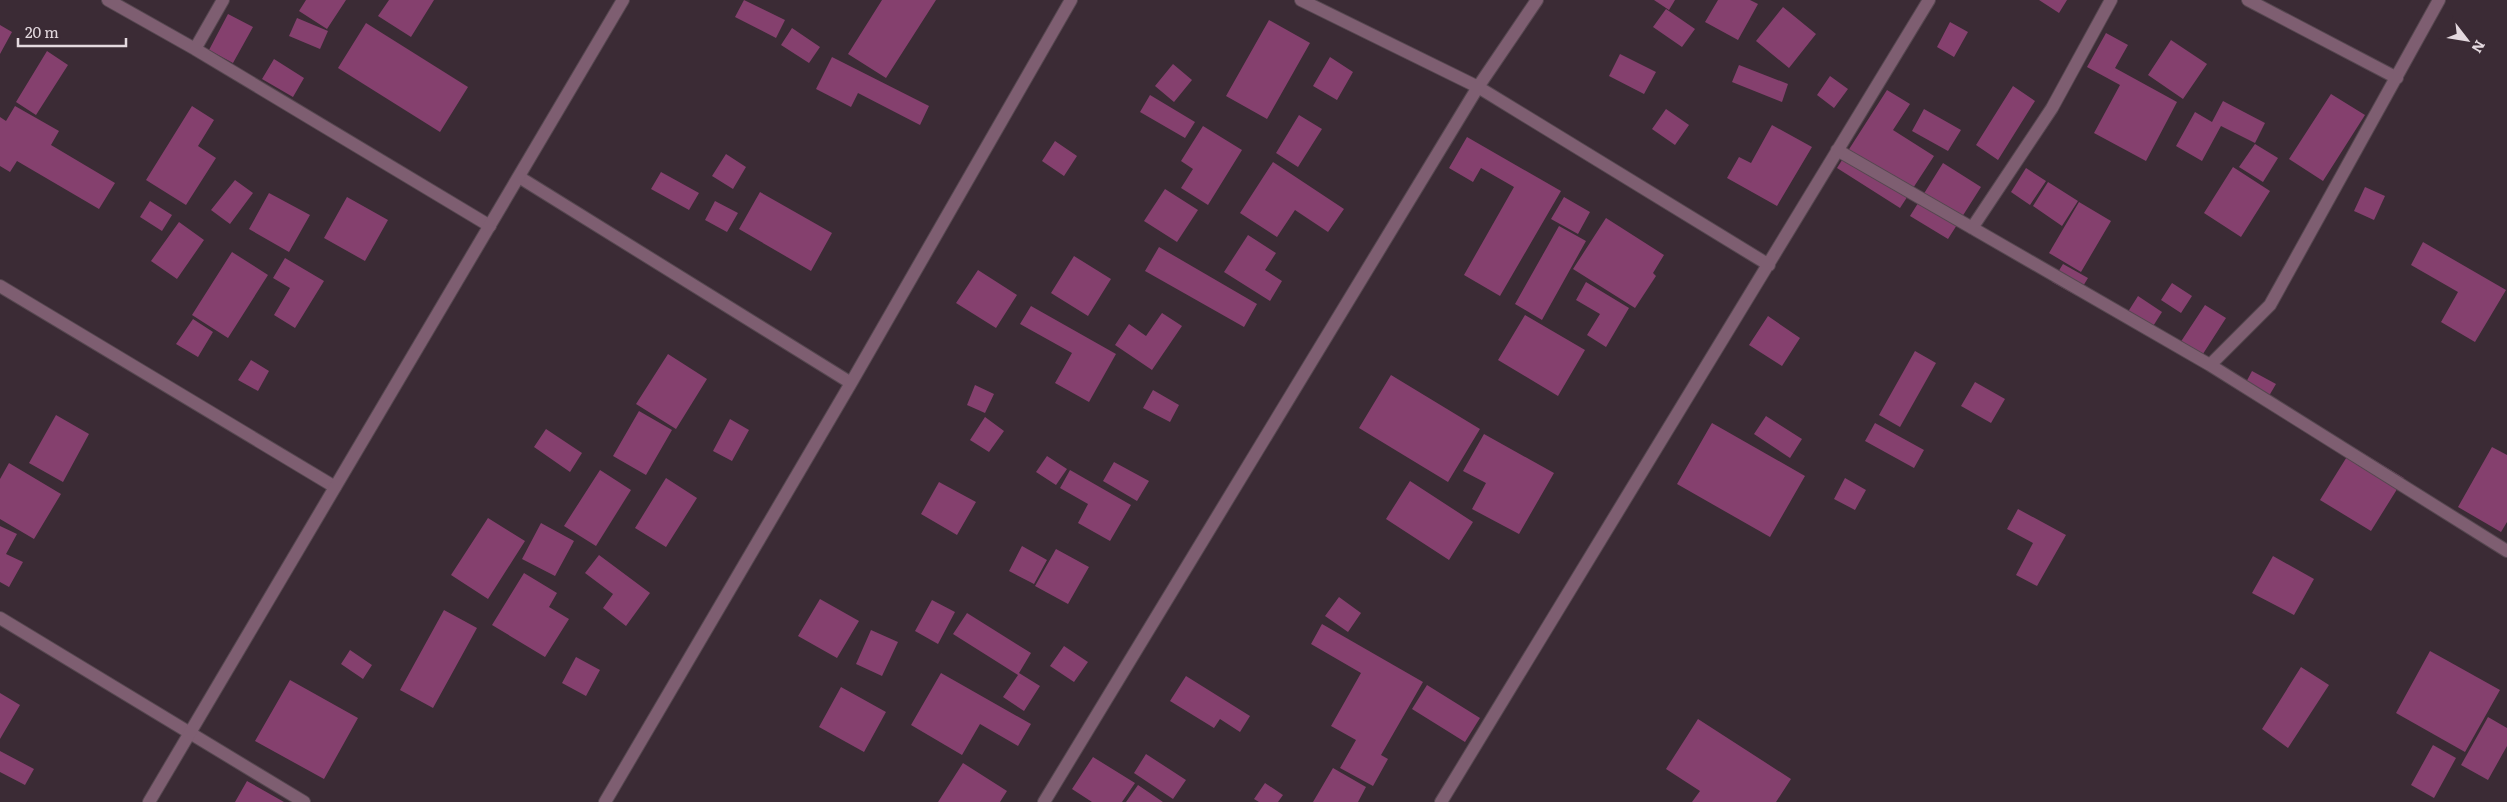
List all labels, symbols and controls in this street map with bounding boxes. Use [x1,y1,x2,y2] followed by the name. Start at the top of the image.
[18,15,125,47] scale bar
[2442,15,2492,65] north arrow
[25,20,59,43] text: 20 m
[2467,37,2491,58] text: N

